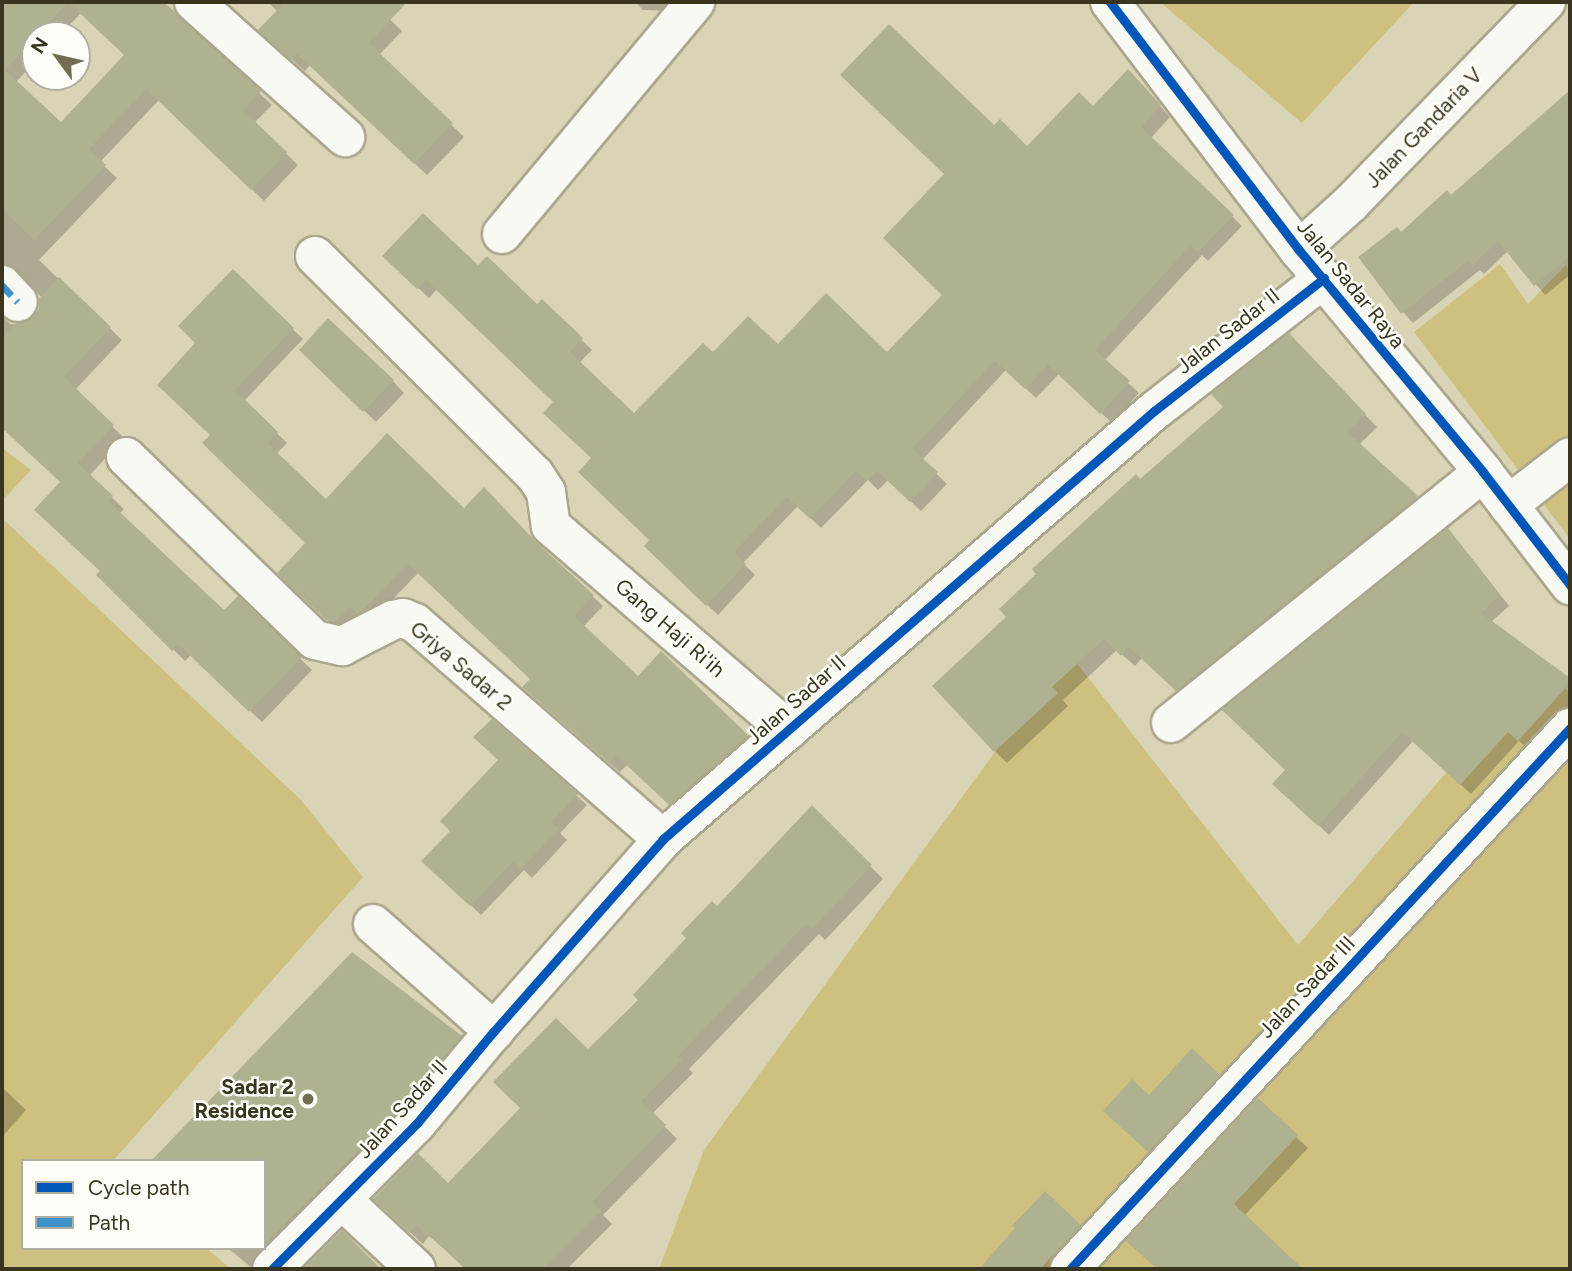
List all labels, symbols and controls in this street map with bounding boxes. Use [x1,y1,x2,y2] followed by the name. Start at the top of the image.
[21,21,91,91] north arrow
[26,33,53,58] text: N
[1360,63,1488,193] street label: Jalan Gandaria V
[1292,215,1410,353] street label: Jalan Sadar Raya
[1171,283,1285,379] street label: Jalan Sadar II
[610,574,730,682] street label: Gang Haji Ri'ih
[405,616,517,716] street label: Griya Sadar 2
[741,650,851,750] street label: Jalan Sadar II
[1254,931,1360,1043] street label: Jalan Sadar III
[351,1054,453,1164] street label: Jalan Sadar II
[194,1074,294,1124] place label: Sadar 2 Residence
[300,1091,316,1107] marker: Sadar 2 Residence
[21,1159,266,1250] legend
[88,1175,189,1200] text: Cycle path
[88,1210,130,1235] text: Path

